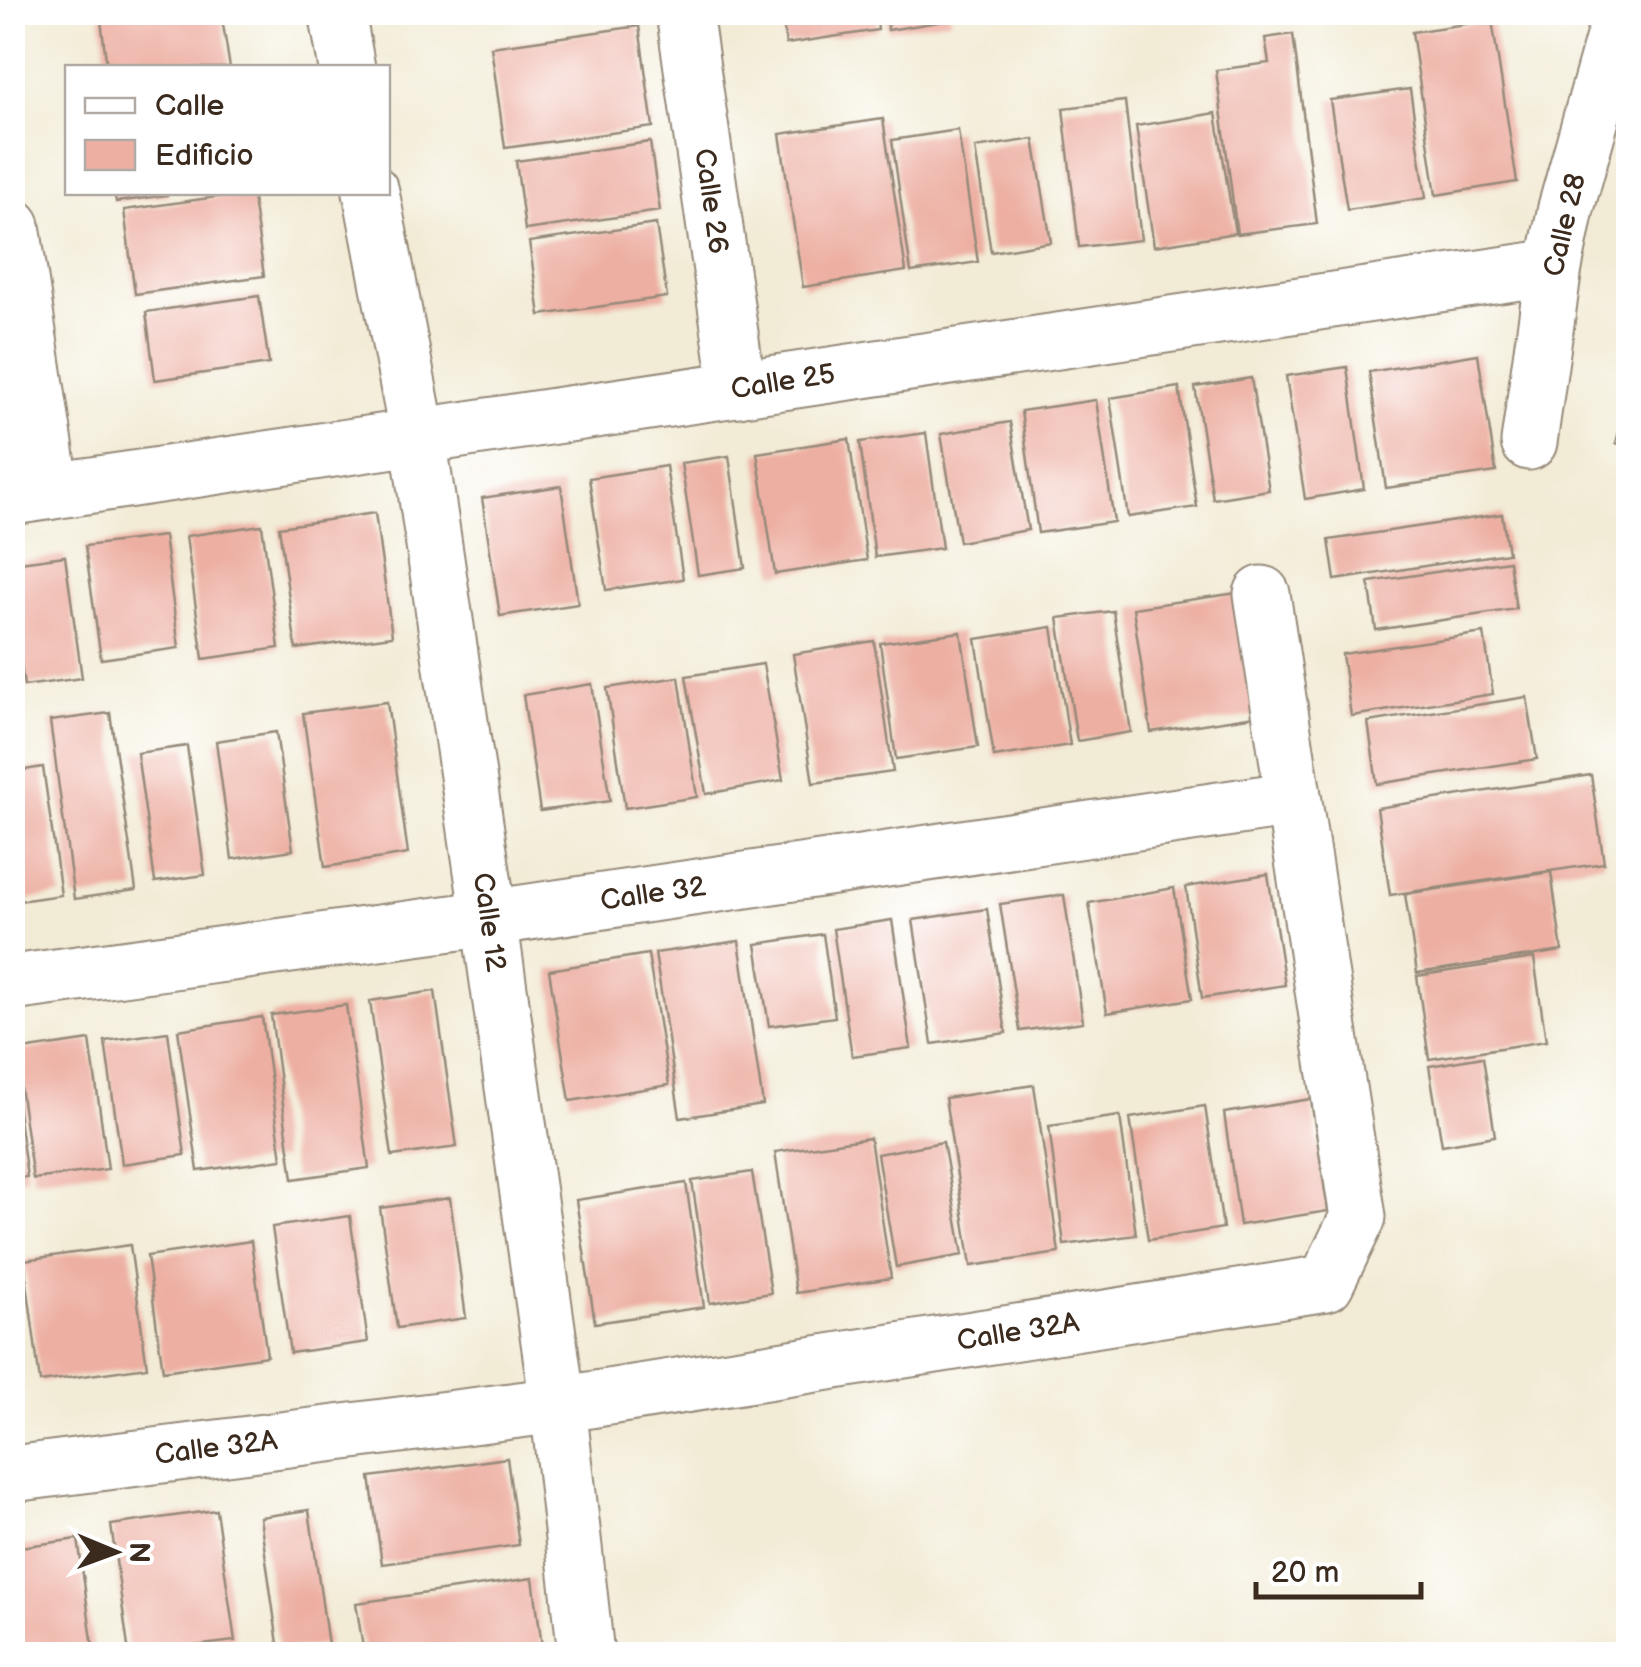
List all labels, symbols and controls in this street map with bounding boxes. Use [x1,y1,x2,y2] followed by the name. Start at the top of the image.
[65,65,390,195] legend
[155,88,224,124] text: Calle
[155,138,254,174] text: Edificio
[687,146,735,256] street label: Calle 26
[1537,170,1593,280] street label: Calle 28
[729,358,837,406] street label: Calle 25
[466,870,512,974] street label: Calle 12
[598,870,708,918] street label: Calle 32
[955,1306,1082,1358] street label: Calle 32A
[153,1424,280,1472] street label: Calle 32A
[65,1502,165,1602] north arrow
[1256,1537,1421,1599] scale bar
[122,1542,155,1563] text: N
[1271,1555,1339,1591] text: 20 m

